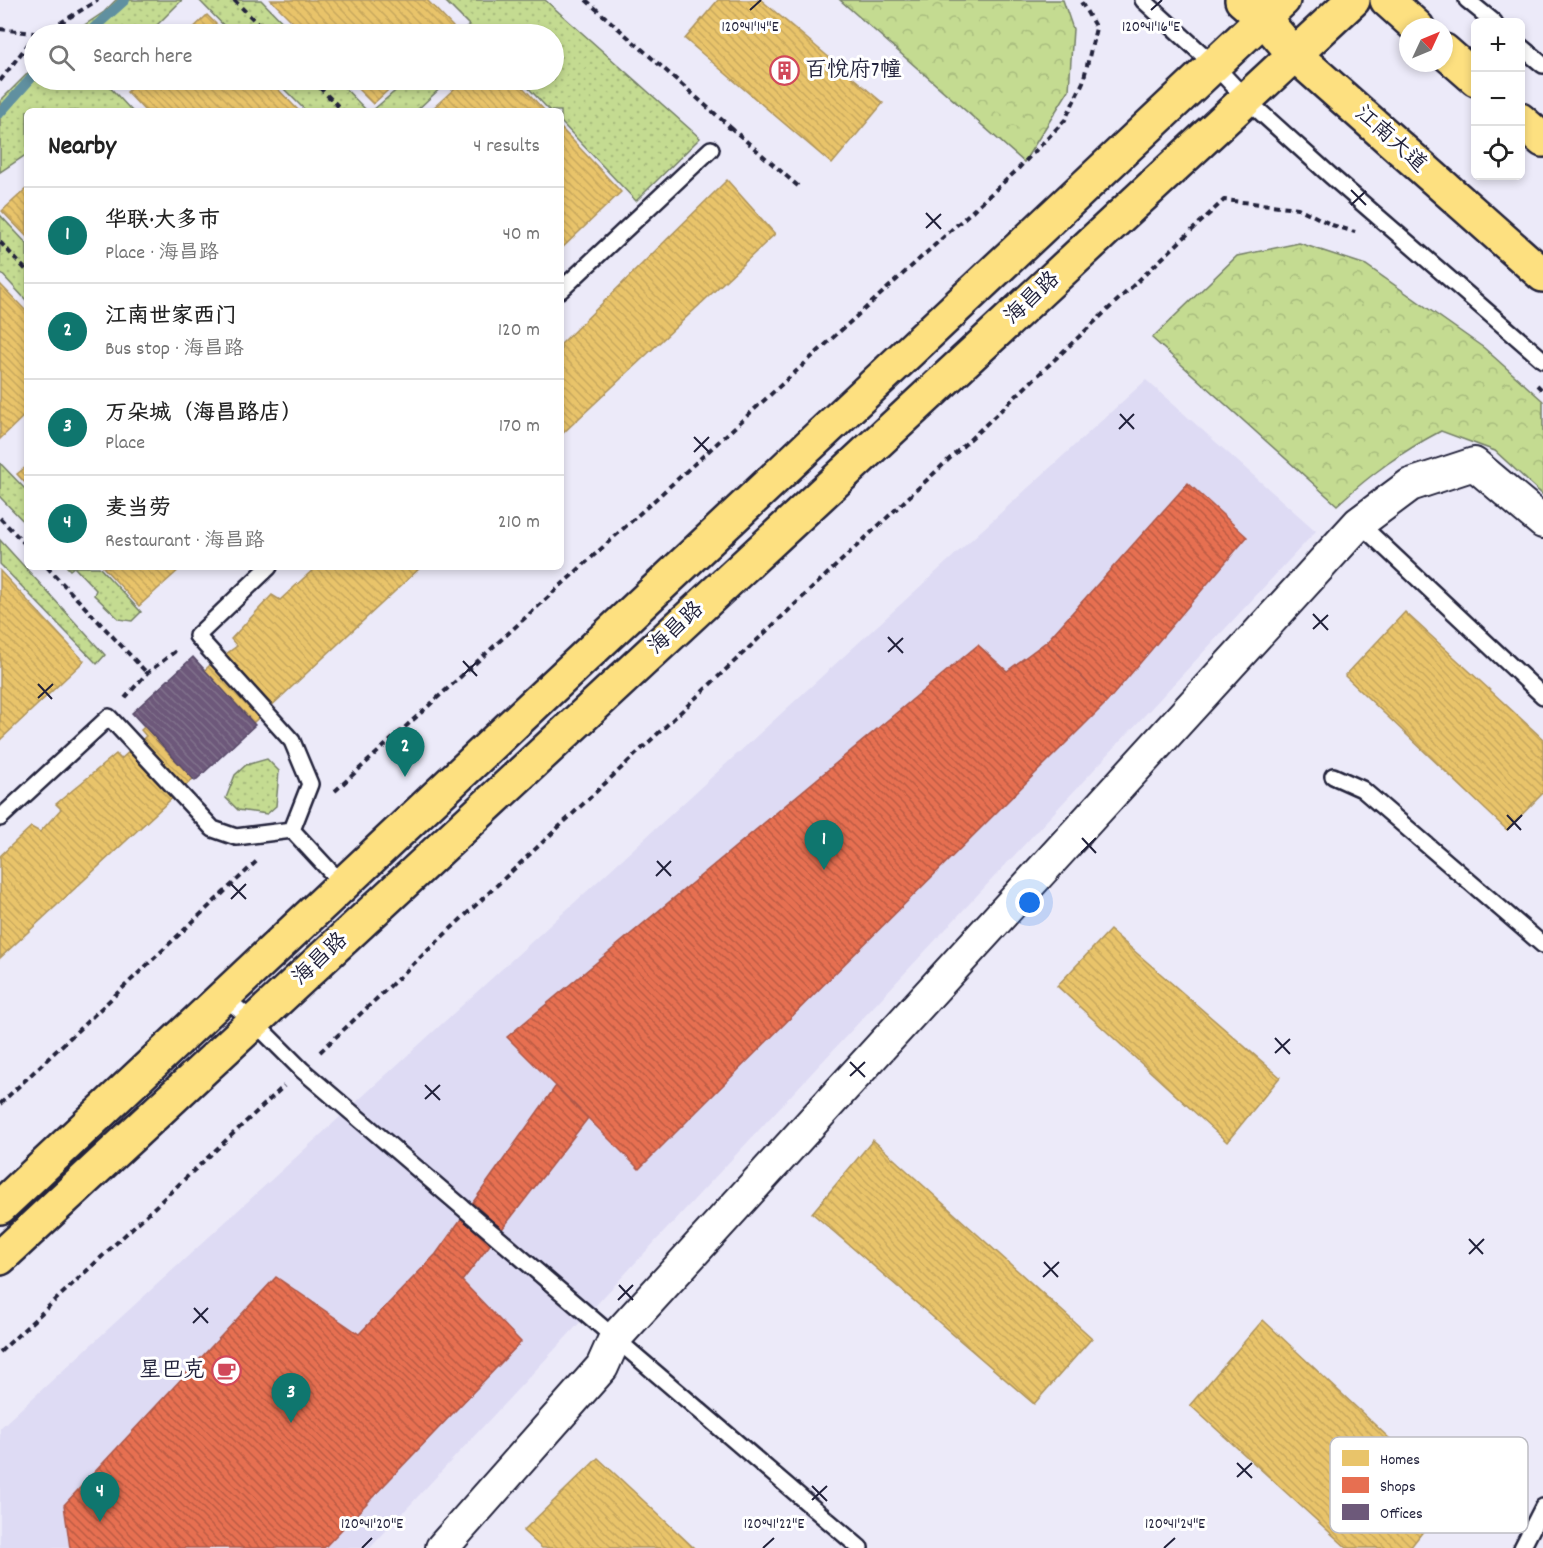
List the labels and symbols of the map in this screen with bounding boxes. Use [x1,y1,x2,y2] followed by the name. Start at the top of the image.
[722,17,779,39] text: 120°41'14"E
[1122,17,1180,39] text: 120°41'16"E
[1399,18,1453,72] north arrow
[768,55,800,87] building icon: 百悦府7幢
[805,56,901,87] place label: 百悦府7幢
[1347,99,1433,181] street label: 江南大道
[998,265,1068,333] street label: 海昌路
[642,595,712,663] street label: 海昌路
[386,728,424,777] pin: 2
[804,820,844,870] pin: 1
[1015,888,1044,917] your location
[286,926,356,994] street label: 海昌路
[210,1355,242,1387] cafe icon: 星巴克
[139,1356,205,1387] place label: 星巴克
[272,1374,310,1423] pin: 3
[1330,1437,1528,1533] legend
[1380,1449,1420,1472] text: Homes
[80,1472,120,1522] pin: 4
[1380,1476,1416,1499] text: Shops
[1380,1503,1423,1526] text: Offices
[341,1514,403,1536] text: 120°41'20"E
[744,1514,804,1536] text: 120°41'22"E
[1145,1514,1205,1536] text: 120°41'24"E

